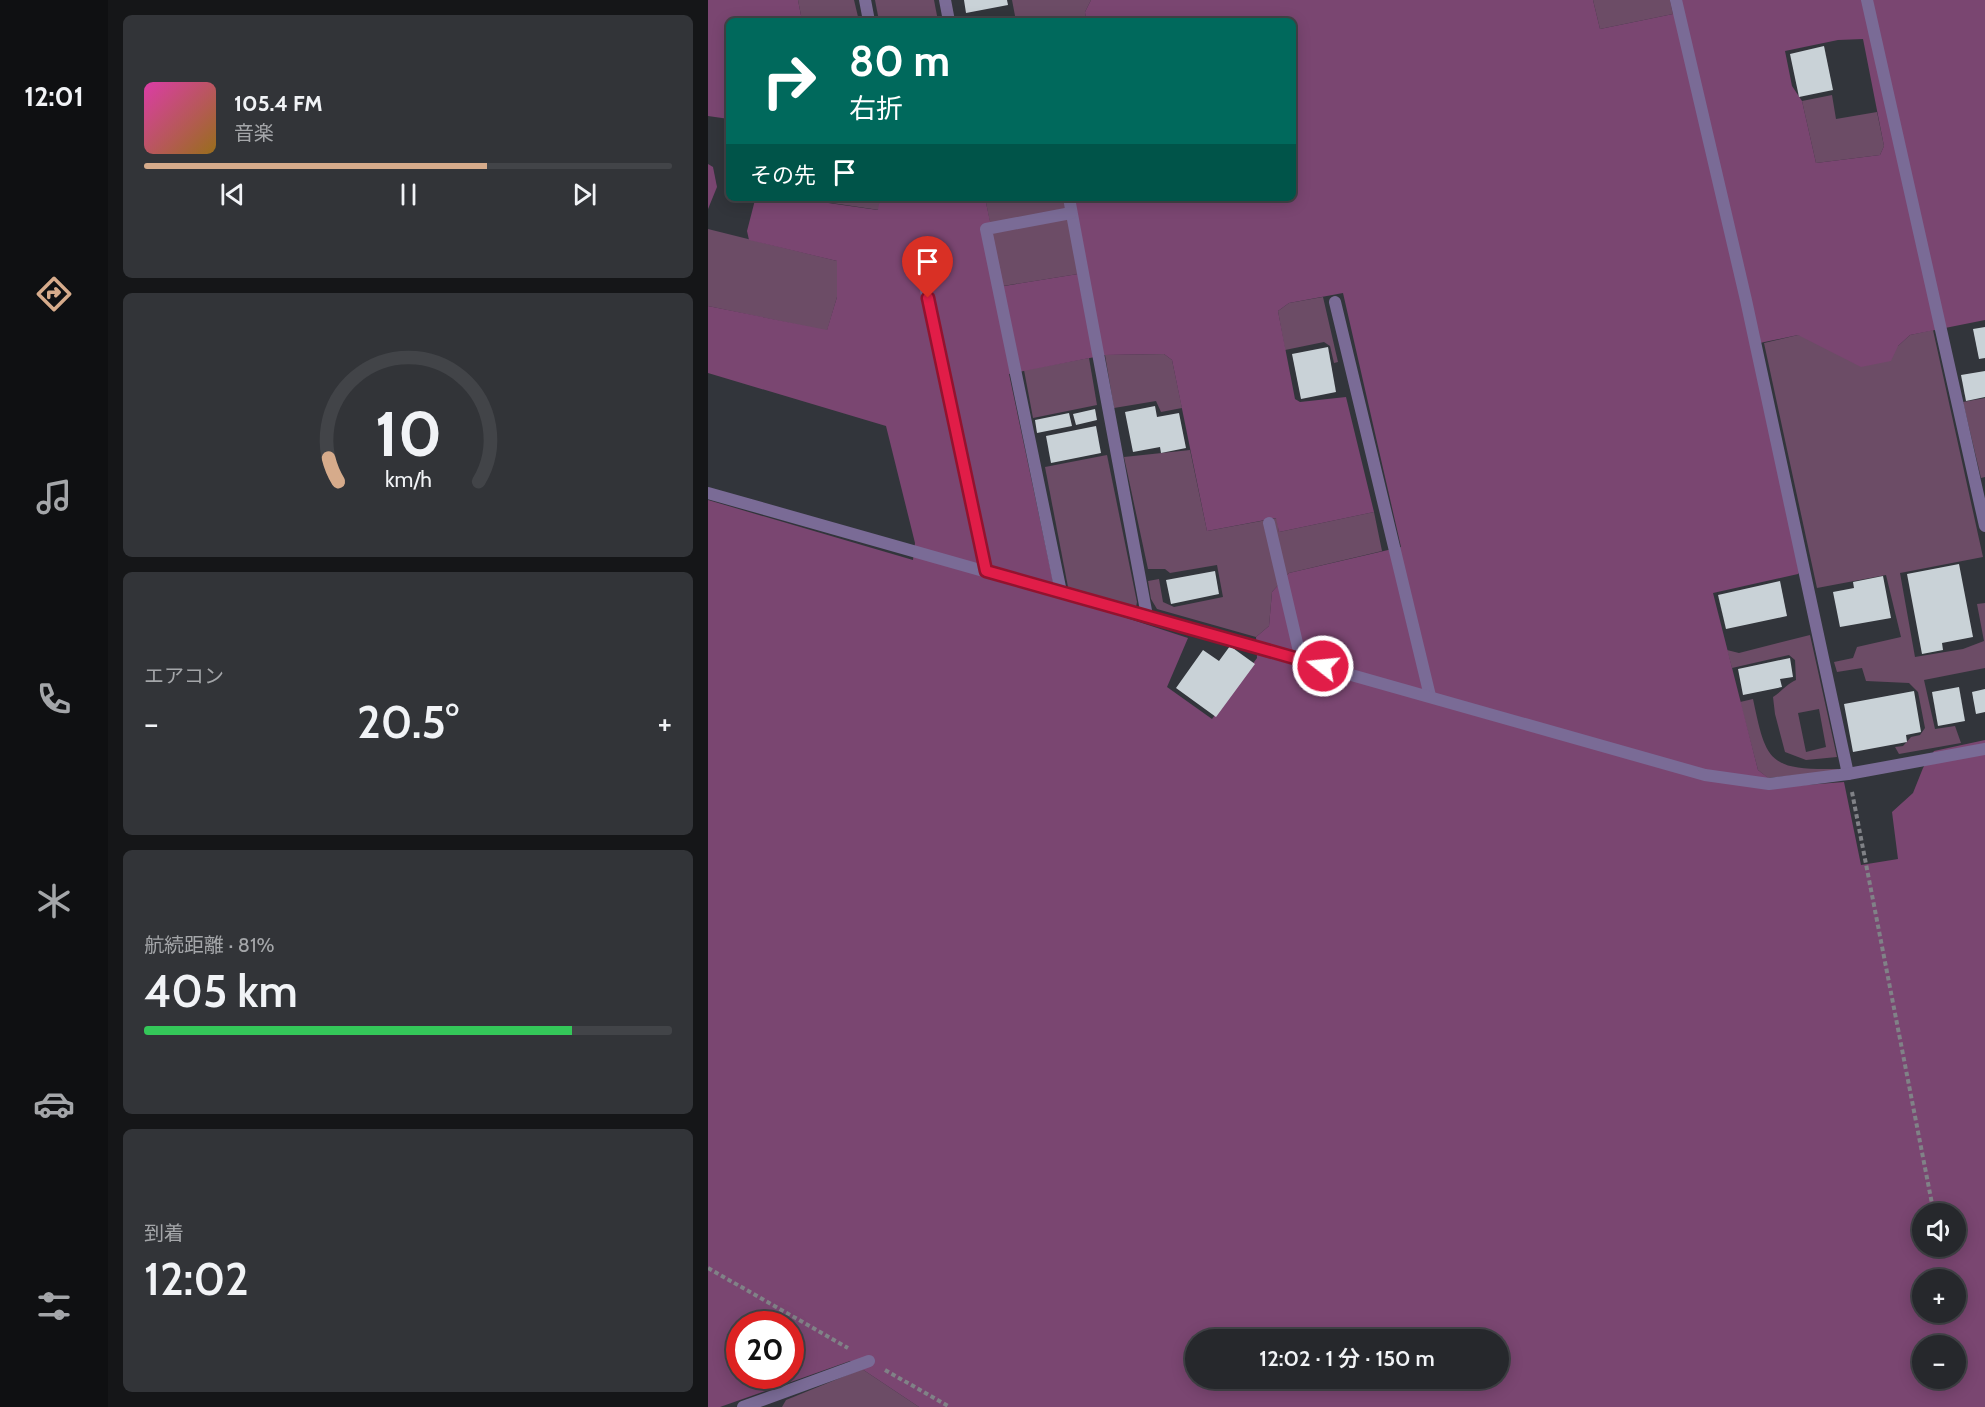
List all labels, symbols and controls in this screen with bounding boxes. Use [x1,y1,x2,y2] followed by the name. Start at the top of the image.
[849,35,950,87] text: 80 m
[750,42,828,120] icon: right
[24,80,84,113] text: 12:01
[234,90,322,117] text: 105.4 FM
[849,92,903,125] text: 右折
[234,121,274,145] text: 音楽
[828,156,861,189] icon: arrive
[750,162,816,189] text: その先
[216,178,249,211] icon: previous
[392,178,425,211] icon: pause
[568,178,601,211] icon: next
[902,236,953,298] pin
[911,245,944,278] icon: arrive
[33,273,75,315] icon: directions
[374,396,442,472] text: 10
[385,467,431,493] text: km/h
[33,476,75,518] icon: music
[1291,634,1355,698] position arrow
[144,664,224,688] text: エアコン
[33,678,75,720] icon: phone
[357,695,459,749] text: 20.5°
[144,703,159,743] text: −
[657,703,672,743] text: +
[33,880,75,922] icon: climate
[144,933,274,957] text: 航続距離 · 81%
[144,964,298,1018] text: 405 km
[33,1083,75,1125] icon: car
[1912,1203,1966,1389] map controls
[1912,1203,1966,1257] button: sound
[144,1221,184,1245] text: 到着
[144,1252,249,1306] text: 12:02
[1912,1269,1966,1323] button: +
[33,1285,75,1327] icon: filters
[726,1311,804,1389] speed limit sign: 20
[1912,1335,1966,1389] button: −
[1259,1345,1435,1372] text: 12:02 · 1 分 · 150 m

